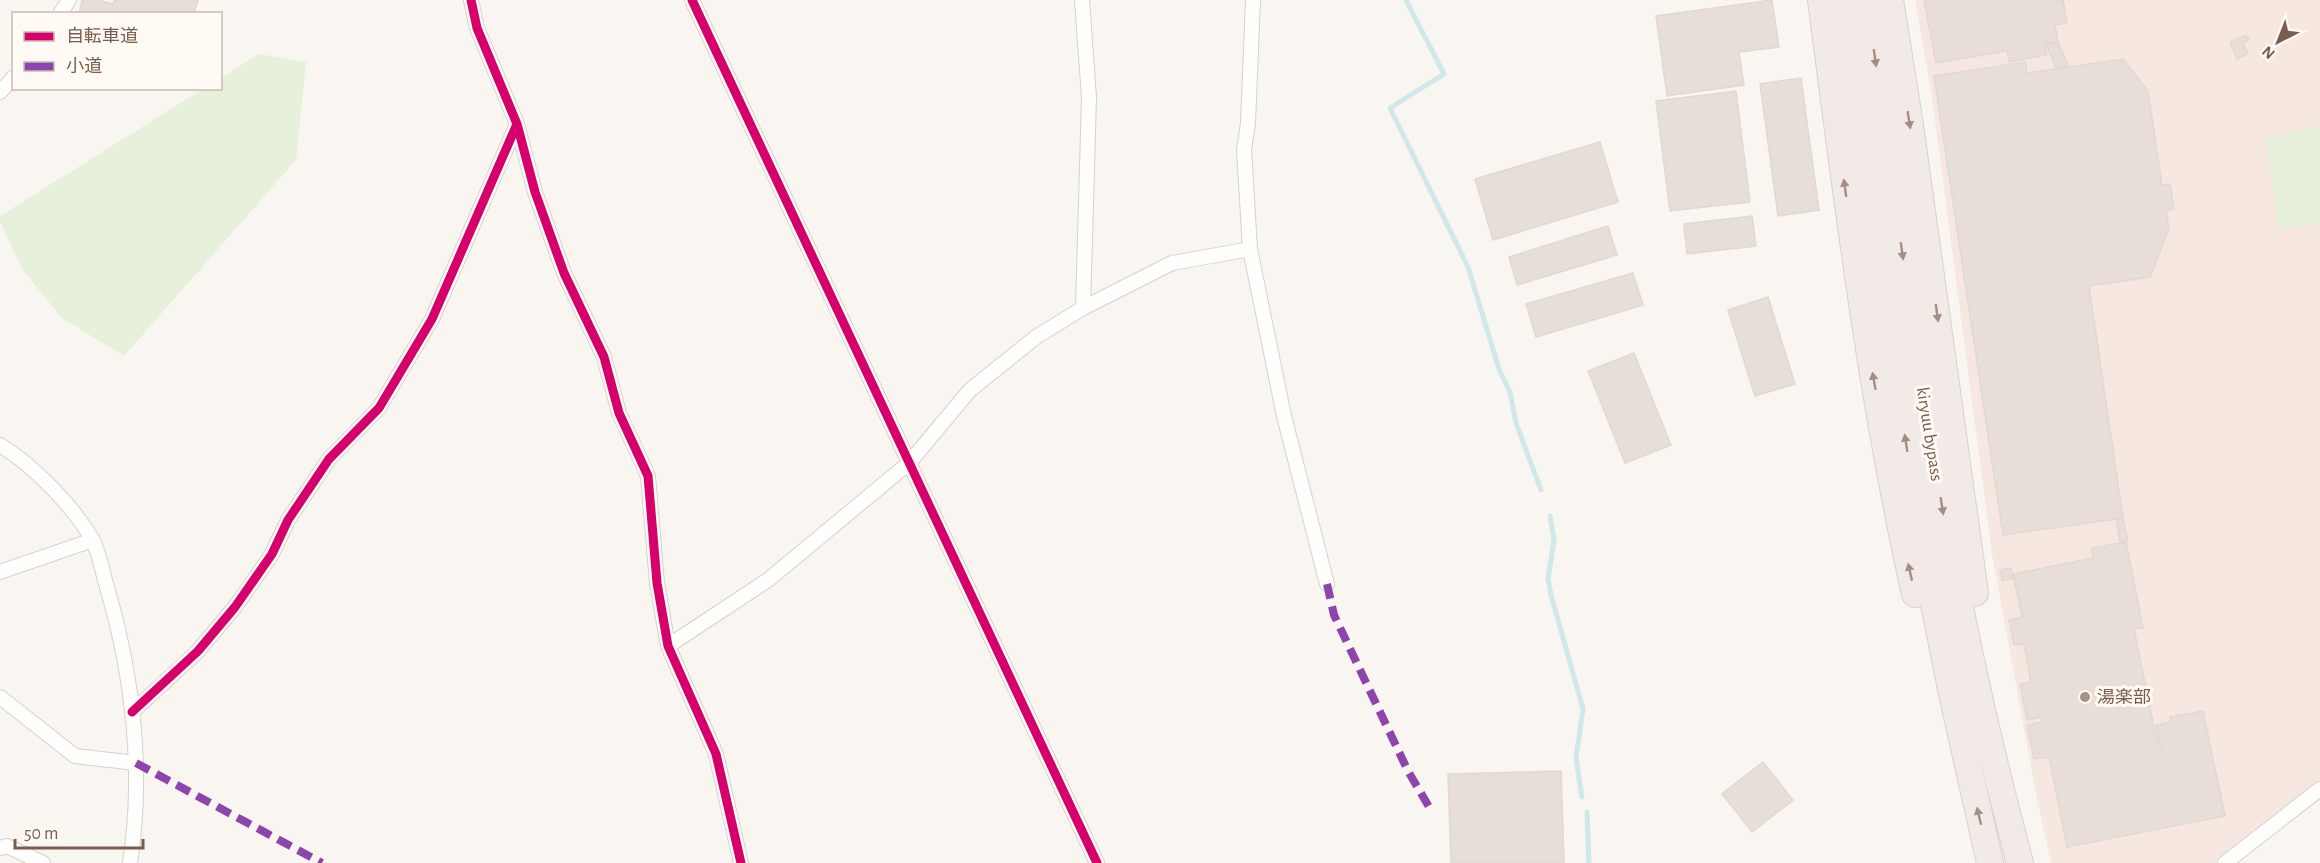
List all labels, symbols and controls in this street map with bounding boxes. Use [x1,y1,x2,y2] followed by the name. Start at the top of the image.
[12,12,222,90] legend
[2248,12,2308,72] north arrow
[66,26,138,46] text: 自転車道
[2259,43,2278,62] text: N
[1870,49,1879,68] one-way arrow
[66,56,102,76] text: 小道
[1905,111,1914,130] one-way arrow
[1841,178,1850,197] one-way arrow
[1898,242,1907,261] one-way arrow
[1932,304,1941,323] one-way arrow
[1869,371,1878,390] one-way arrow
[1913,386,1945,483] street label: kiryuu bypass
[1902,433,1911,452] one-way arrow
[1937,497,1946,516] one-way arrow
[1905,562,1914,581] one-way arrow
[2097,688,2151,707] place label: 湯楽部
[2078,690,2092,704] marker: 湯楽部
[1974,806,1984,825] one-way arrow
[15,812,142,850] scale bar
[24,825,58,843] text: 50 m

